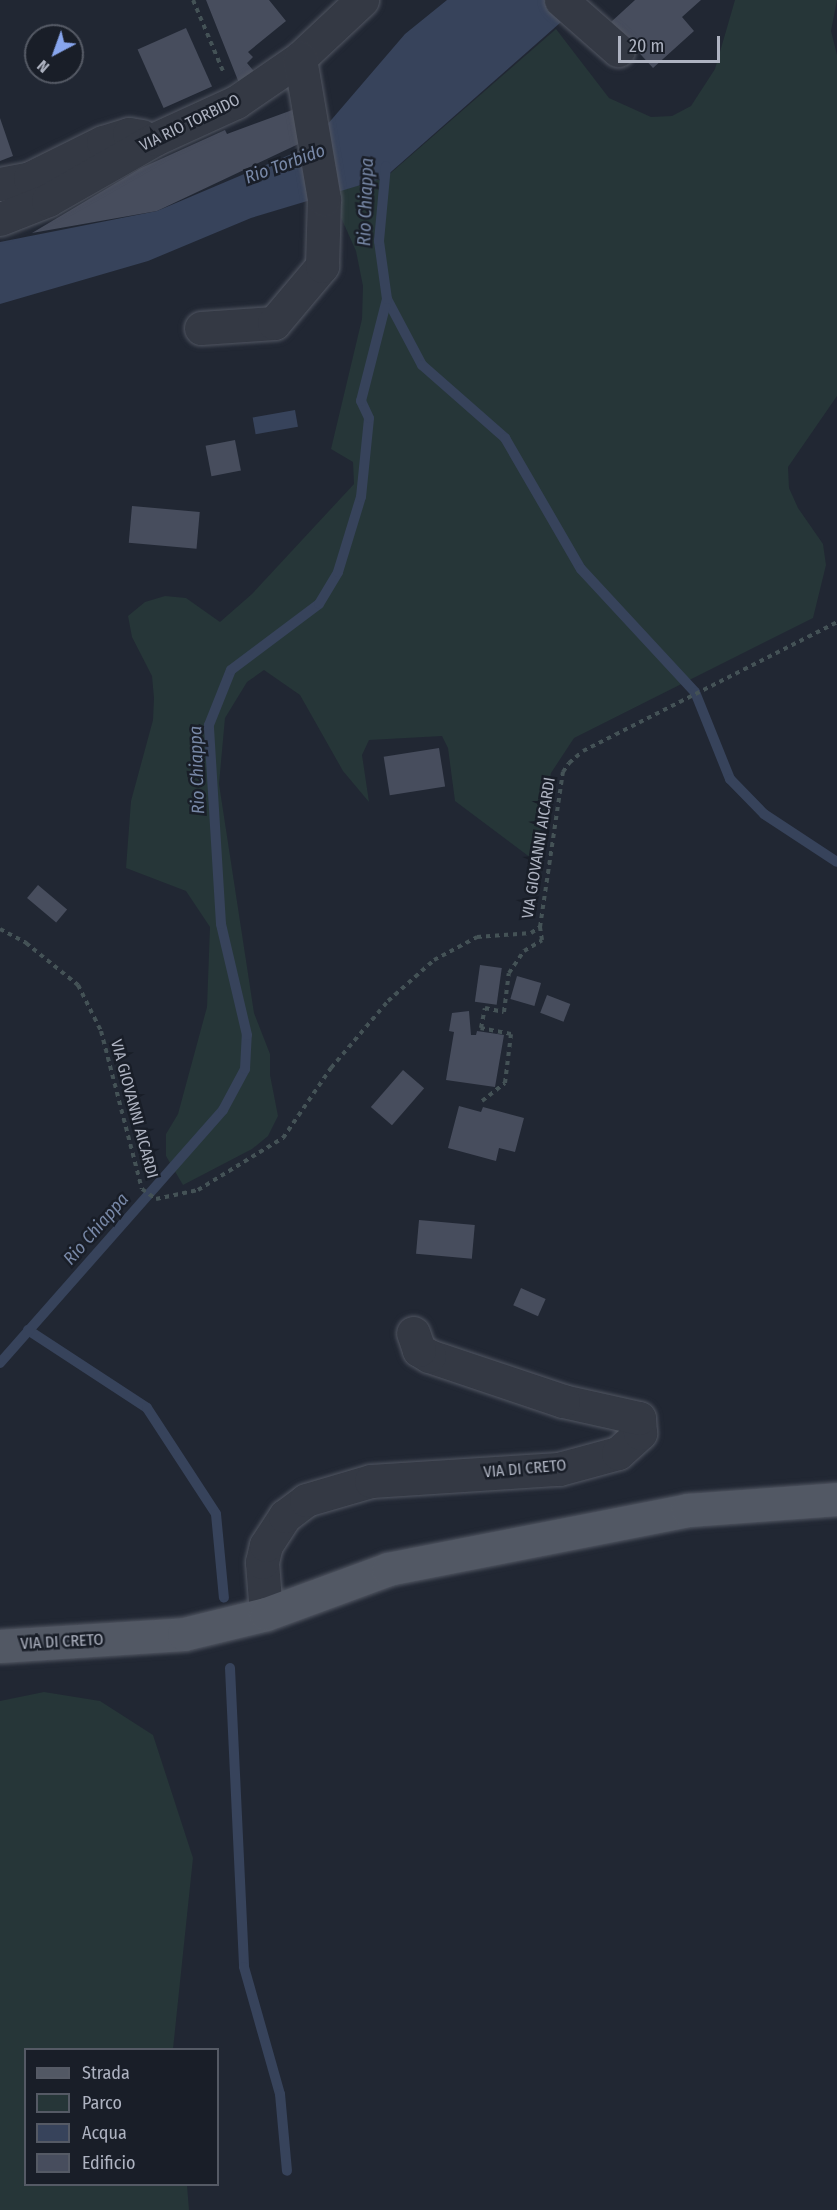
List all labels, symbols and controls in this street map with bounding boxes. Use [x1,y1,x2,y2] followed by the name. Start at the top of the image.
[24,24,84,84] north arrow
[621,24,723,62] scale bar
[629,35,664,57] text: 20 m
[33,56,53,77] text: N
[137,90,243,156] street label: VIA RIO TORBIDO
[242,140,328,188] water label: Rio Torbido
[354,157,378,247] water label: Rio Chiappa
[185,725,209,815] water label: Rio Chiappa
[518,776,560,920] street label: VIA GIOVANNI AICARDI
[106,1037,162,1181] street label: VIA GIOVANNI AICARDI
[59,1189,133,1269] water label: Rio Chiappa
[483,1456,567,1482] street label: VIA DI CRETO
[20,1630,104,1654] street label: VIA DI CRETO
[24,2048,219,2186] legend
[82,2062,130,2084] text: Strada
[82,2092,122,2114] text: Parco
[82,2122,127,2144] text: Acqua
[82,2152,135,2174] text: Edificio

